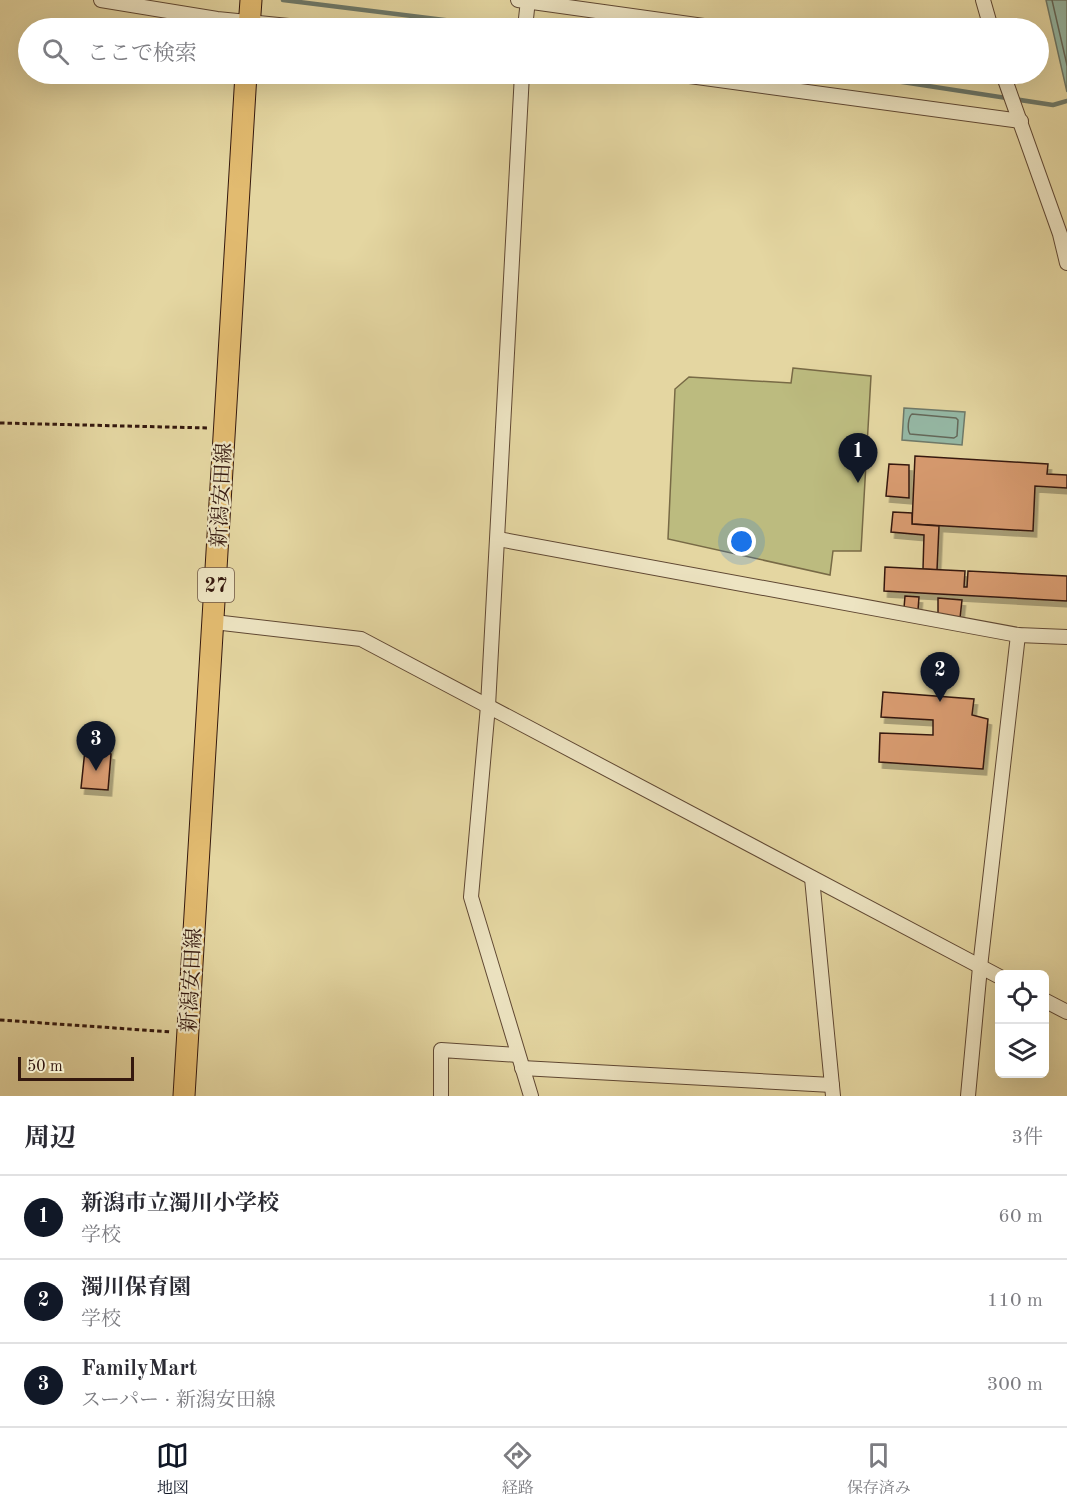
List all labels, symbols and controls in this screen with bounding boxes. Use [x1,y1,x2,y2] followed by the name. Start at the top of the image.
[18,18,1049,84] search box
[39,35,72,68] icon: search
[87,43,197,65] text: ここで検索
[838,434,878,483] pin: 1
[207,442,236,548] street label: 新潟安田線
[727,527,756,556] your location
[198,568,234,602] road number: 27
[920,652,960,702] pin: 2
[76,722,116,771] pin: 3
[177,927,206,1033] street label: 新潟安田線
[995,970,1049,1078] map controls
[995,970,1049,1024] button: locate
[995,1024,1049,1078] button: layers
[18,1054,134,1082] scale bar
[27,1059,63,1075] text: 50 m
[24,1126,76,1152] text: 周辺
[1011,1128,1043,1148] text: 3件
[81,1193,279,1215] text: 新潟市立濁川小学校
[38,1207,49,1227] text: 1
[998,1207,1043,1227] text: 60 m
[81,1226,121,1246] text: 学校
[81,1277,191,1299] text: 濁川保育園
[38,1291,49,1311] text: 2
[987,1291,1043,1311] text: 110 m
[81,1310,121,1330] text: 学校
[81,1358,197,1380] text: FamilyMart
[38,1375,49,1395] text: 3
[987,1375,1043,1395] text: 300 m
[81,1391,276,1411] text: スーパー · 新潟安田線
[156,1439,189,1499] tab: 地図
[501,1439,534,1499] tab: 経路
[847,1439,911,1499] tab: 保存済み

